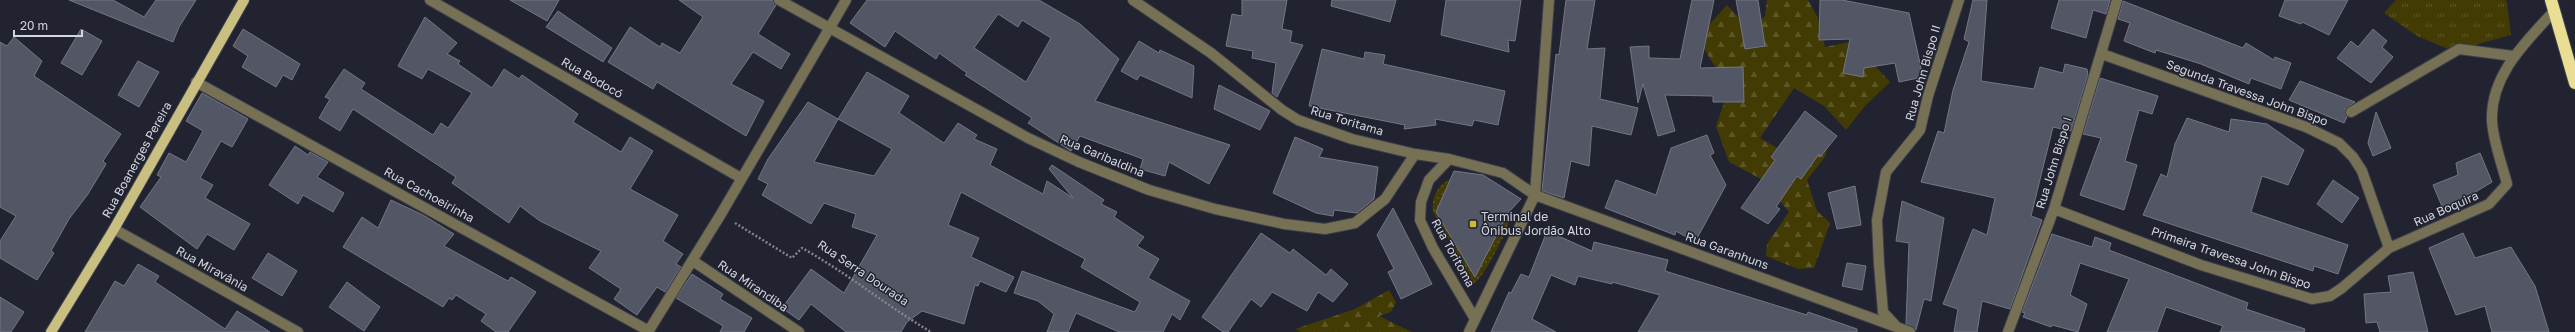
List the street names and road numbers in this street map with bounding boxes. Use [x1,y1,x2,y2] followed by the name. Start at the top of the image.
[1902,23,1943,123] street label: Rua John Bispo II
[559,54,626,101] street label: Rua Bodocó
[2164,56,2330,129] street label: Segunda Travessa John Bispo
[98,99,175,220] street label: Rua Boanerges Pereira
[1309,102,1385,139] street label: Rua Toritama
[2032,115,2075,211] street label: Rua John Bispo I
[1058,131,1147,180] street label: Rua Garibaldina
[382,164,477,226] street label: Rua Cachoeirinha
[2411,188,2481,230] street label: Rua Boquira
[1428,216,1478,290] street label: Rua Toritoma
[2149,223,2313,292] street label: Primeira Travessa John Bispo
[1684,229,1771,273] street label: Rua Garanhuns
[815,236,912,309] street label: Rua Serra Dourada
[174,243,251,295] street label: Rua Miravânia
[715,256,791,315] street label: Rua Mirandiba

